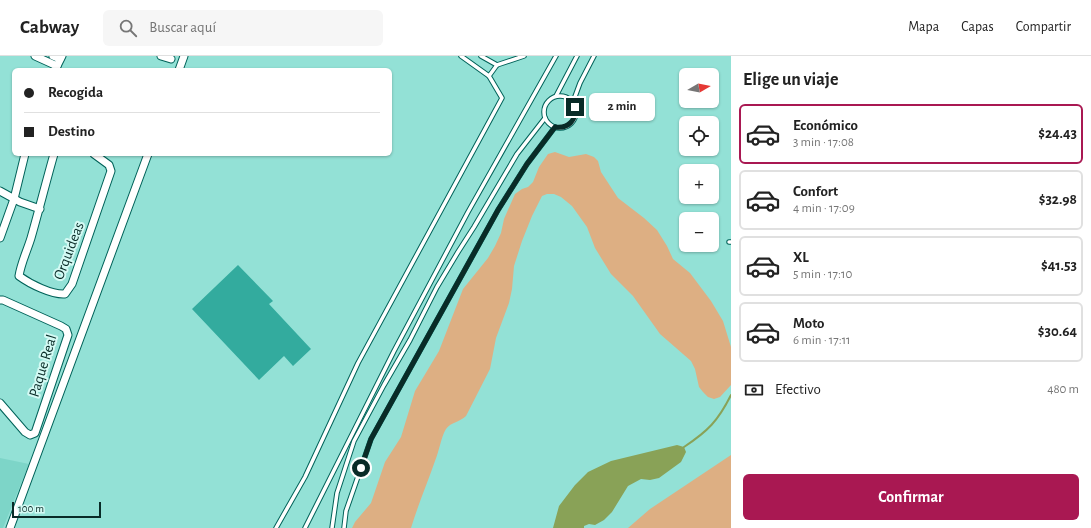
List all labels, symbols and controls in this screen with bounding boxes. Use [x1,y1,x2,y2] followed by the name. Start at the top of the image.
[103,10,383,46] search box
[117,17,139,39] icon: search
[20,18,79,37] text: Cabway
[149,20,216,35] text: Buscar aquí
[908,20,939,34] text: Mapa
[961,20,994,34] text: Capas
[1016,20,1071,34] text: Compartir
[679,68,719,108] north arrow
[679,68,719,252] map controls
[743,71,838,89] text: Elige un viaje
[48,85,103,100] text: Recogida
[589,93,655,121] callout: 2 min
[566,98,584,116] route end
[608,100,636,113] text: 2 min
[679,116,719,156] button: locate
[745,116,781,152] icon: car
[793,118,858,133] text: Económico
[48,124,95,139] text: Destino
[1038,126,1077,141] text: $24.43
[793,136,854,149] text: 3 min · 17:08
[679,164,719,204] button: +
[745,182,781,218] icon: car
[793,184,838,199] text: Confort
[1039,192,1077,207] text: $32.98
[793,202,855,215] text: 4 min · 17:09
[679,212,719,252] button: −
[51,220,87,282] street label: Orquideas
[745,248,781,284] icon: car
[793,250,809,265] text: XL
[1041,258,1077,273] text: $41.53
[793,268,852,281] text: 5 min · 17:10
[745,314,781,350] icon: car
[793,316,825,331] text: Moto
[1038,324,1077,339] text: $30.64
[26,333,60,399] street label: Paque Real
[793,334,851,347] text: 6 min · 17:11
[743,379,765,401] icon: cash
[775,382,821,397] text: Efectivo
[1047,383,1079,396] text: 480 m
[352,459,370,477] route start
[743,474,1079,520] button: Confirmar
[12,500,101,519] scale bar
[18,503,44,514] text: 100 m

